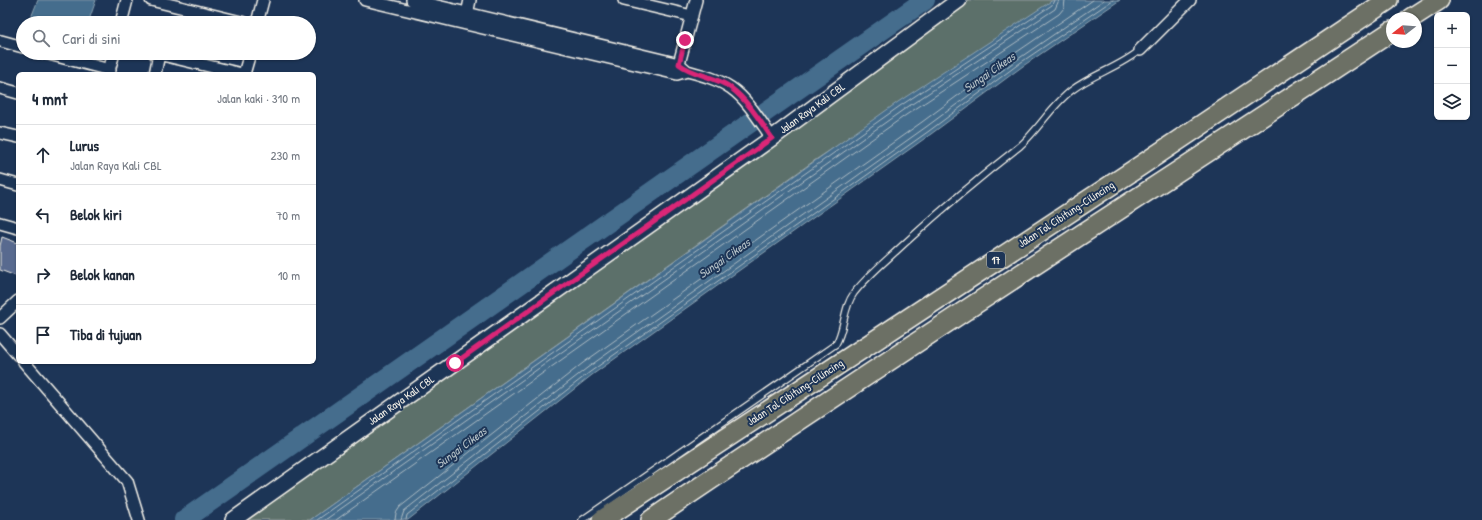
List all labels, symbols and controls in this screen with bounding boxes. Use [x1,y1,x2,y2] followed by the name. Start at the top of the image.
[1386,12,1422,48] north arrow
[1434,12,1470,120] map controls
[1434,12,1470,48] button: +
[16,16,316,60] search box
[30,27,52,49] icon: search
[62,28,121,49] text: Cari di sini
[676,31,694,49] route end
[960,47,1019,96] water label: Sungai Cikeas
[1434,48,1470,84] button: −
[776,80,848,136] street label: Jalan Raya Kali CBL
[1434,84,1470,120] button: layers
[32,87,67,110] text: 4 mnt
[217,89,300,107] text: Jalan kaki · 310 m
[70,135,99,156] text: Lurus
[32,144,54,166] icon: ahead
[270,146,300,164] text: 230 m
[70,156,162,174] text: Jalan Raya Kali CBL
[1015,178,1117,250] street label: Jalan Tol Cibitung–Cilincing
[32,204,54,226] icon: left
[70,204,122,225] text: Belok kiri
[276,206,300,224] text: 70 m
[695,233,754,282] water label: Sungai Cikeas
[987,252,1005,268] road number: 17
[32,264,54,286] icon: right
[70,264,135,285] text: Belok kanan
[278,266,300,284] text: 10 m
[32,324,54,346] icon: arrive
[70,324,142,345] text: Tiba di tujuan
[446,354,464,372] route start
[744,356,846,428] street label: Jalan Tol Cibitung–Cilincing
[365,372,437,428] street label: Jalan Raya Kali CBL
[432,421,491,472] water label: Sungai Cikeas

